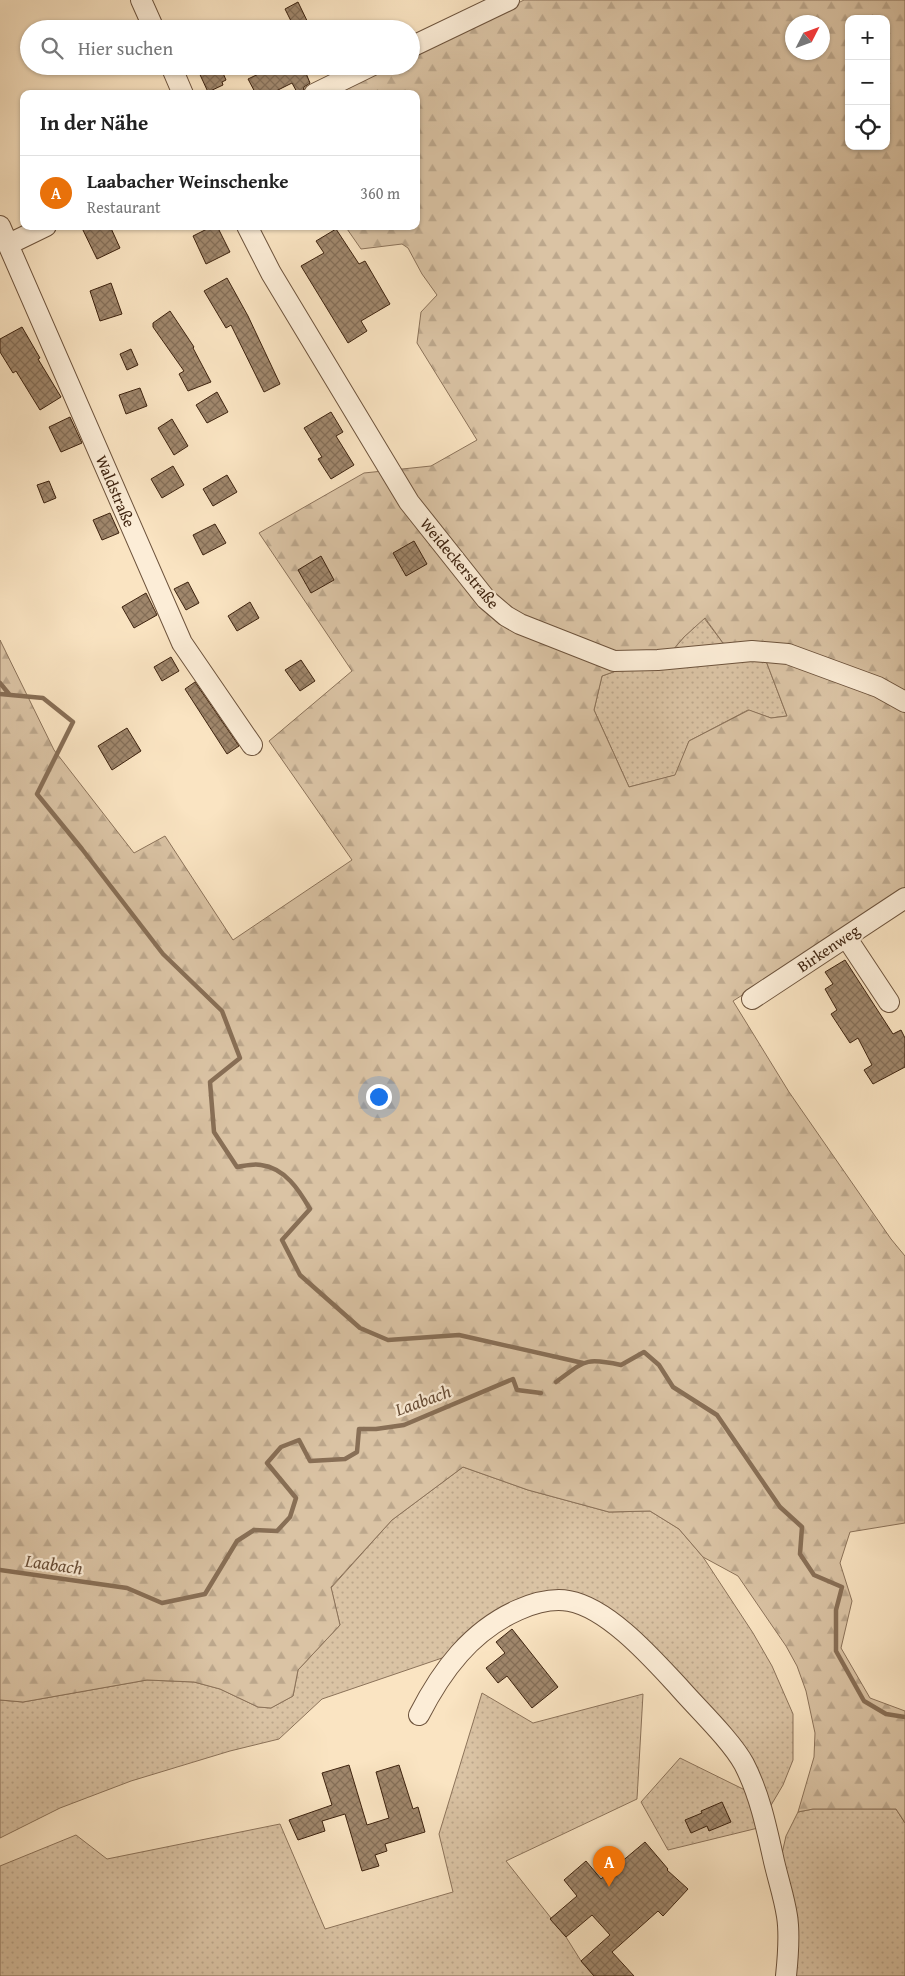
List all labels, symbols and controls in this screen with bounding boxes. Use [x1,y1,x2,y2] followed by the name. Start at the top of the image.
[785,15,830,60] north arrow
[845,15,890,150] map controls
[845,15,890,60] button: +
[20,20,420,75] search box
[38,34,66,62] icon: search
[78,34,173,62] text: Hier suchen
[845,60,890,105] button: −
[845,105,890,150] button: locate
[40,107,148,138] text: In der Nähe
[87,167,289,195] text: Laabacher Weinschenke
[51,181,61,205] text: A
[360,181,400,205] text: 360 m
[87,195,161,219] text: Restaurant
[90,451,142,531] street label: Waldstraße
[415,512,505,614] street label: Weideckerstraße
[792,918,864,978] street label: Birkenweg
[366,1084,392,1110] your location
[390,1377,455,1423] water label: Laabach
[23,1546,84,1581] water label: Laabach
[593,1846,625,1887] pin: A

